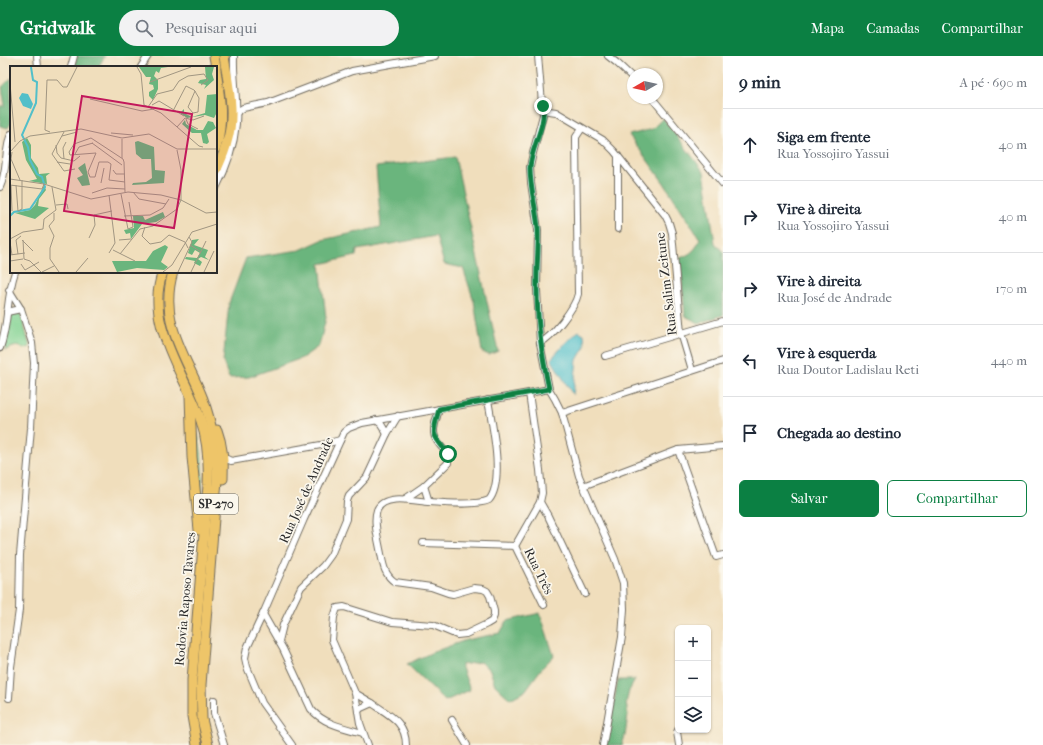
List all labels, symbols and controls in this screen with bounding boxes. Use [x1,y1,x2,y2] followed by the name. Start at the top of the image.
[119,10,399,46] search box
[20,17,95,39] text: Gridwalk
[133,17,155,39] icon: search
[165,19,257,37] text: Pesquisar aqui
[811,20,844,37] text: Mapa
[866,20,920,37] text: Camadas
[942,20,1023,37] text: Compartilhar
[10,66,217,273] inset map
[627,68,663,104] north arrow
[739,72,781,92] text: 9 min
[959,75,1027,90] text: A pé · 690 m
[534,97,552,115] route end
[777,128,870,146] text: Siga em frente
[739,134,761,156] icon: ahead
[999,137,1027,152] text: 40 m
[777,146,889,161] text: Rua Yossojiro Yassui
[777,200,861,218] text: Vire à direita
[739,206,761,228] icon: right
[999,209,1027,224] text: 40 m
[777,218,889,233] text: Rua Yossojiro Yassui
[652,231,680,337] street label: Rua Salim Zeitune
[777,272,861,290] text: Vire à direita
[739,278,761,300] icon: right
[995,281,1027,296] text: 170 m
[777,290,892,305] text: Rua José de Andrade
[777,344,876,362] text: Vire à esquerda
[739,350,761,372] icon: left
[991,353,1027,368] text: 440 m
[777,362,919,377] text: Rua Doutor Ladislau Reti
[739,422,761,444] icon: arrive
[777,424,901,442] text: Chegada ao destino
[276,434,336,546] street label: Rua José de Andrade
[439,445,457,463] route start
[739,480,879,517] button: Salvar
[887,480,1027,517] button: Compartilhar
[194,494,238,514] road number: SP-270
[172,531,198,667] street label: Rodovia Raposo Tavares
[521,545,557,597] street label: Rua Três
[675,625,711,733] map controls
[675,625,711,661] button: +
[675,661,711,697] button: −
[675,697,711,733] button: layers

